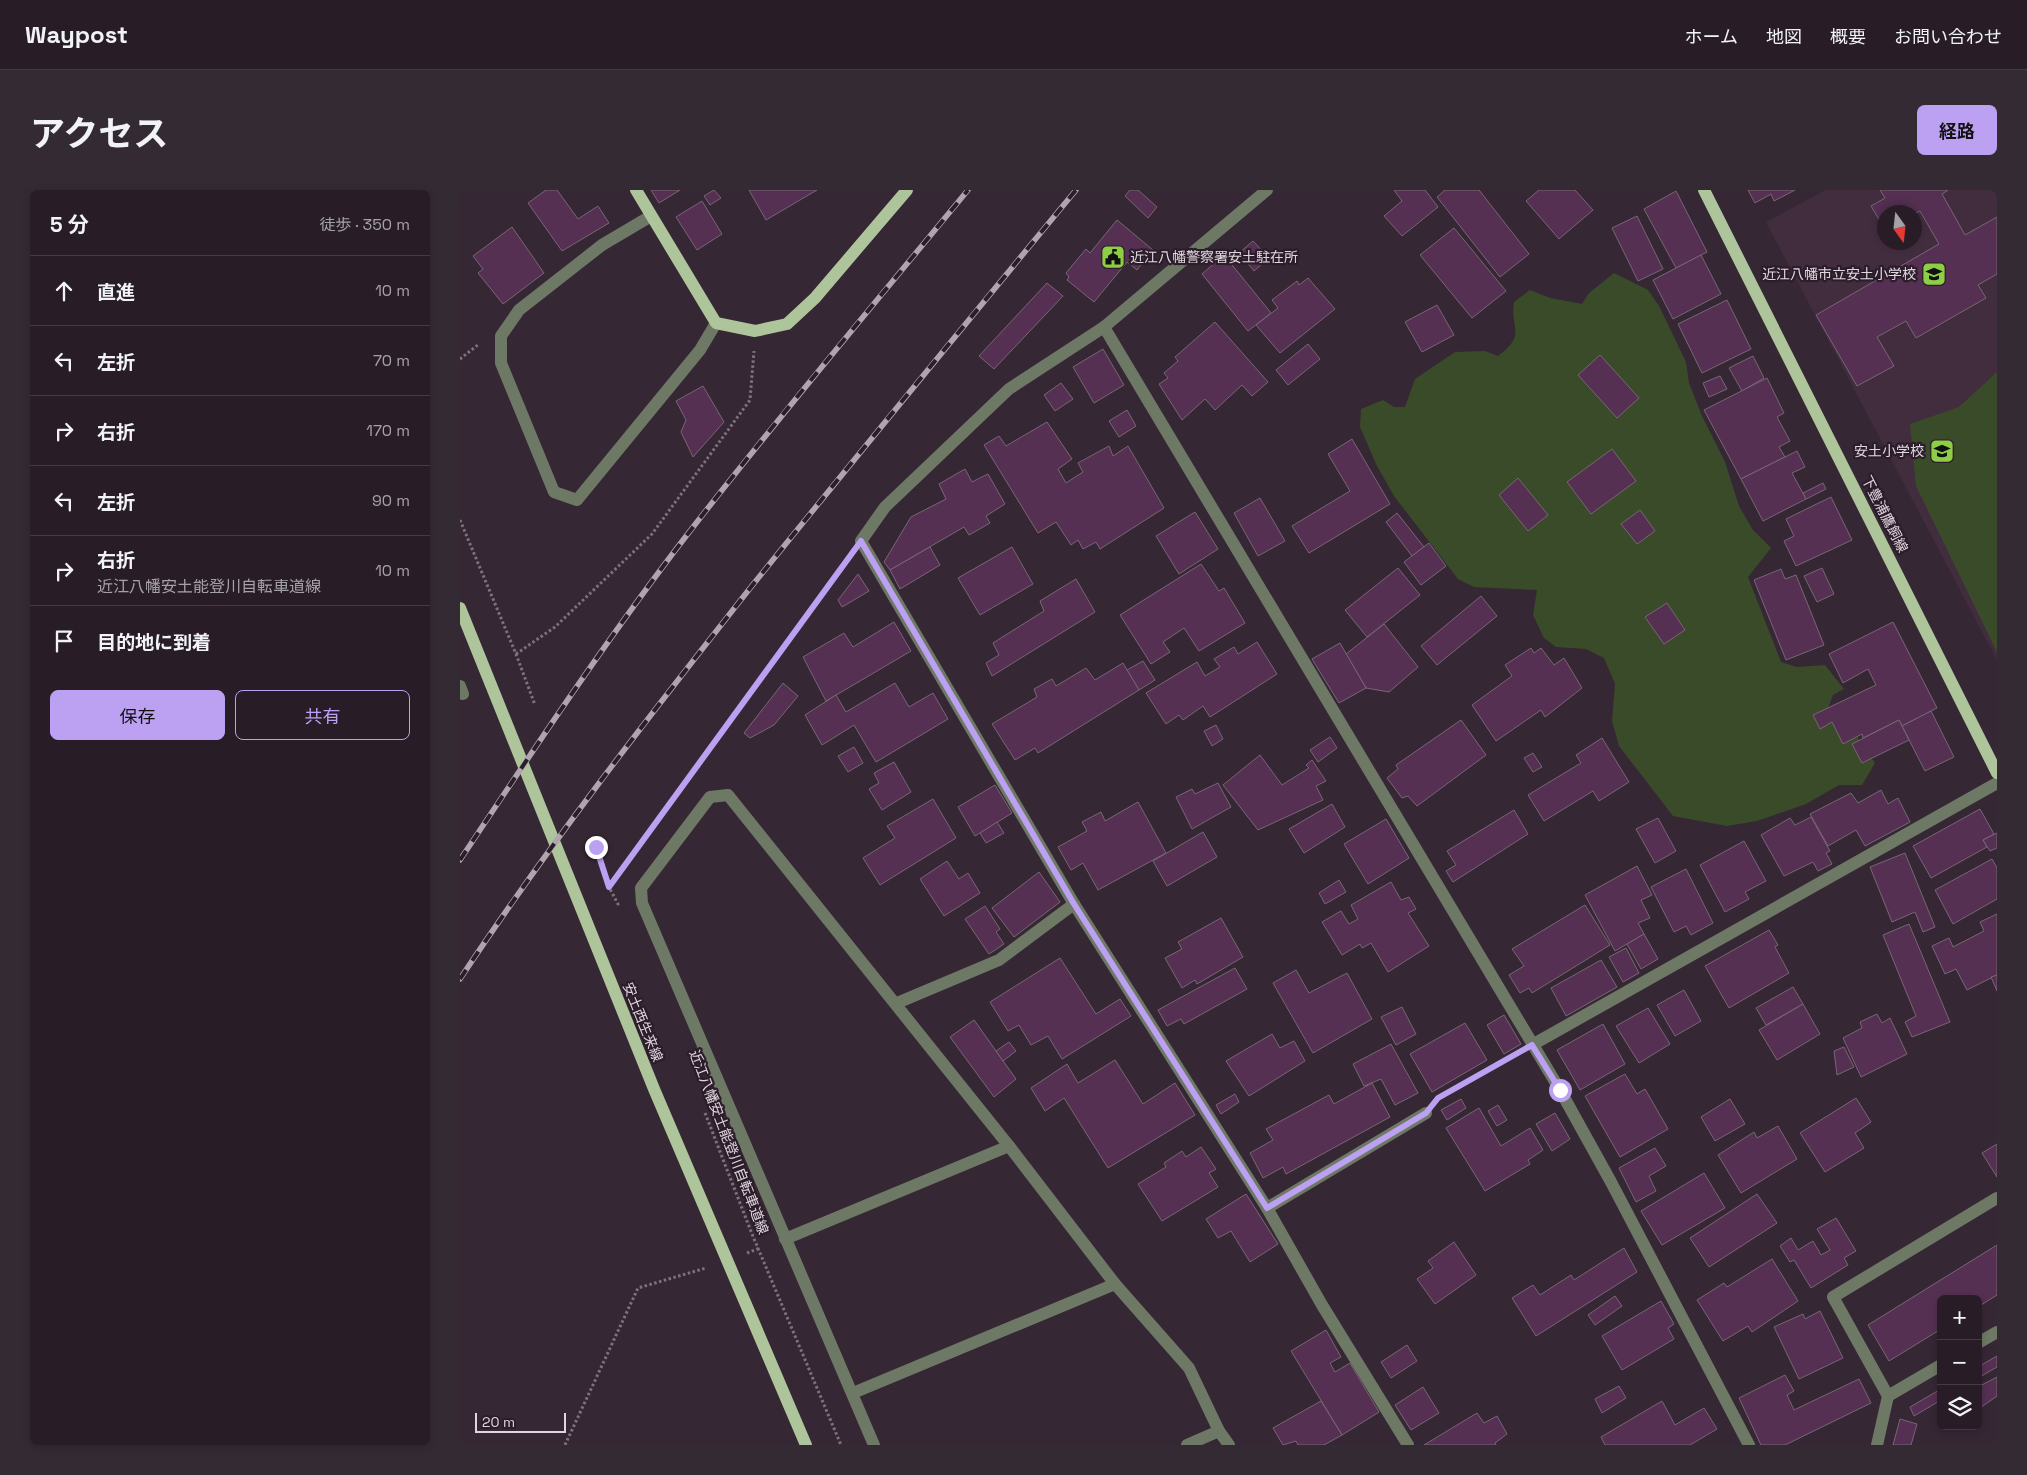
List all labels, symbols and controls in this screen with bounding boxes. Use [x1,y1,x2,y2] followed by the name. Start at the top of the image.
[25,19,128,50] text: Waypost
[1685,25,1738,48] text: ホーム
[1766,25,1802,48] text: 地図
[1830,25,1866,48] text: 概要
[1894,25,2002,48] text: お問い合わせ
[1917,105,1997,155] button: 経路
[30,112,168,156] text: アクセス
[1877,205,1922,250] north arrow
[50,211,89,238] text: 5 分
[319,214,410,235] text: 徒歩 · 350 m
[1100,244,1126,270] public building icon: 近江八幡警察署安土駐在所
[1130,248,1298,266] place label: 近江八幡警察署安土駐在所
[1921,261,1947,287] school or university icon: 近江八幡市立安土小学校
[1762,265,1916,283] place label: 近江八幡市立安土小学校
[50,277,78,305] icon: ahead
[97,280,135,305] text: 直進
[375,280,410,301] text: 10 m
[50,347,78,375] icon: left
[97,350,135,375] text: 左折
[373,350,410,371] text: 70 m
[50,417,78,445] icon: right
[97,420,135,445] text: 右折
[366,420,410,441] text: 170 m
[1929,438,1955,464] school or university icon: 安土小学校
[1854,442,1924,460] place label: 安土小学校
[1858,472,1912,556] street label: 下豊浦鷹飼線
[50,487,78,515] icon: left
[97,490,135,515] text: 左折
[372,490,410,511] text: 90 m
[97,548,135,573] text: 右折
[50,557,78,585] icon: right
[375,560,410,581] text: 10 m
[97,576,321,597] text: 近江八幡安土能登川自転車道線
[50,627,78,655] icon: arrive
[97,630,211,655] text: 目的地に到着
[50,690,225,740] button: 保存
[235,690,410,740] button: 共有
[585,836,608,859] route end
[619,980,667,1064] street label: 安土西生来線
[685,1047,773,1237] street label: 近江八幡安土能登川自転車道線
[1549,1079,1572,1102] route start
[1937,1295,1982,1430] map controls
[1937,1295,1982,1340] button: +
[1937,1340,1982,1385] button: −
[1937,1385,1982,1430] button: layers
[475,1410,566,1433] scale bar
[482,1413,515,1431] text: 20 m

